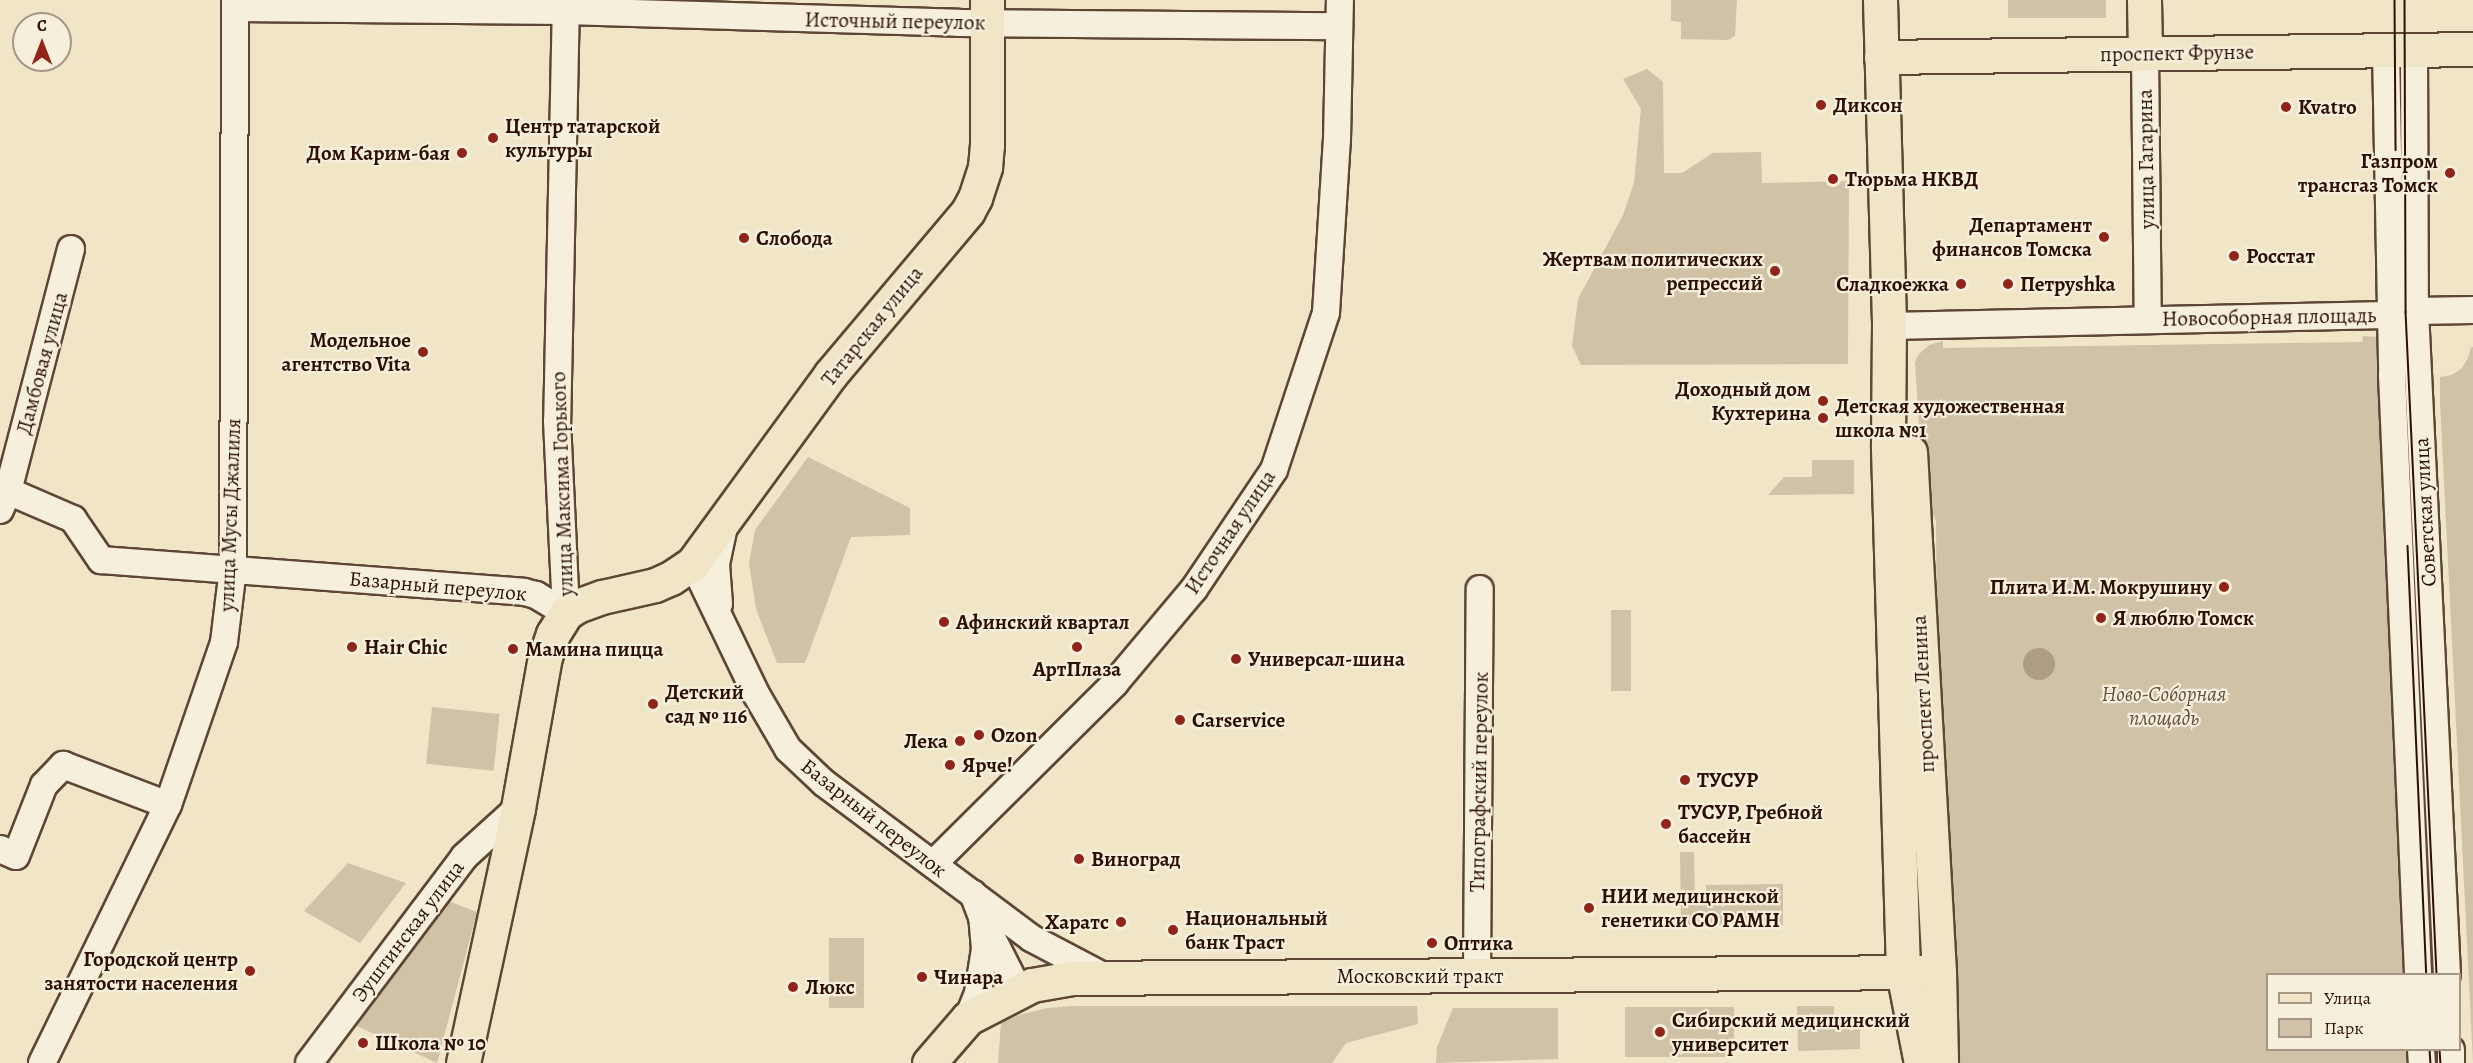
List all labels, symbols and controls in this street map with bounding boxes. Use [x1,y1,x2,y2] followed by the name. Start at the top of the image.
[804,7,986,35] street label: Источный переулок
[12,12,72,72] north arrow
[37,15,47,37] text: С
[2100,39,2254,67] street label: проспект Фрунзе
[2132,89,2160,229] street label: улица Гагарина
[1833,92,1903,118] place label: Диксон
[2298,94,2357,120] place label: Kvatro
[1814,98,1828,112] marker: Диксон
[2279,100,2293,114] marker: Kvatro
[505,113,660,163] place label: Центр татарской культуры
[486,131,500,145] marker: Центр татарской культуры
[307,140,450,166] place label: Дом Карим-бая
[455,146,469,160] marker: Дом Карим-бая
[2298,148,2438,198] place label: Газпром трансгаз Томск
[1845,166,1978,192] place label: Тюрьма НКВД
[2443,166,2457,180] marker: Газпром трансгаз Томск
[1826,172,1840,186] marker: Тюрьма НКВД
[1932,212,2092,262] place label: Департамент финансов Томска
[756,225,833,251] place label: Слобода
[2097,230,2111,244] marker: Департамент финансов Томска
[737,231,751,245] marker: Слобода
[2246,243,2315,269] place label: Росстат
[1543,246,1763,296] place label: Жертвам политических репрессий
[2227,249,2241,263] marker: Росстат
[816,261,928,391] street label: Татарская улица
[1768,264,1782,278] marker: Жертвам политических репрессий
[1836,271,1949,297] place label: Сладкоежка
[2020,271,2116,297] place label: Петруshka
[1954,277,1968,291] marker: Сладкоежка
[2001,277,2015,291] marker: Петруshka
[11,289,73,437] street label: Дамбовая улица
[2162,303,2376,331] street label: Новособорная площадь
[282,327,411,377] place label: Модельное агентство Vita
[416,345,430,359] marker: Модельное агентство Vita
[545,371,579,597] street label: улица Максима Горького
[1675,376,1811,426] place label: Доходный дом Кухтерина
[1835,393,2065,443] place label: Детская художественная школа №1
[1816,394,1830,408] marker: Доходный дом Кухтерина
[1816,411,1830,425] marker: Детская художественная школа №1
[214,418,246,612] street label: улица Мусы Джалиля
[2409,437,2441,587] street label: Советская улица
[1179,465,1281,599] street label: Источная улица
[348,566,528,606] street label: Базарный переулок
[1989,574,2212,600] place label: Плита И.М. Мокрушину
[2217,580,2231,594] marker: Плита И.М. Мокрушину
[2113,605,2254,631] place label: Я люблю Томск
[956,609,1129,635] place label: Афинский квартал
[2094,611,2108,625] marker: Я люблю Томск
[937,615,951,629] marker: Афинский квартал
[1906,615,1940,773] street label: проспект Ленина
[364,634,448,660] place label: Hair Chic
[525,636,664,662] place label: Мамина пицца
[345,640,359,654] marker: Hair Chic
[1070,640,1084,654] marker: АртПлаза
[506,642,520,656] marker: Мамина пицца
[1248,646,1405,672] place label: Универсал-шина
[1229,652,1243,666] marker: Универсал-шина
[1033,656,1121,682] place label: АртПлаза
[1464,672,1494,892] street label: Типографский переулок
[665,679,747,729] place label: Детский сад № 116
[2102,681,2226,731] park label: Ново-Соборная площадь
[646,697,660,711] marker: Детский сад № 116
[1192,707,1285,733] place label: Carservice
[1173,713,1187,727] marker: Carservice
[991,722,1037,748] place label: Ozon
[904,728,948,754] place label: Лека
[972,728,986,742] marker: Ozon
[953,734,967,748] marker: Лека
[962,752,1013,778] place label: Ярче!
[796,753,952,883] street label: Базарный переулок
[943,758,957,772] marker: Ярче!
[1697,767,1758,793] place label: ТУСУР
[1678,773,1692,787] marker: ТУСУР
[1678,799,1823,849] place label: ТУСУР, Гребной бассейн
[1659,817,1673,831] marker: ТУСУР, Гребной бассейн
[1091,846,1181,872] place label: Виноград
[1072,852,1086,866] marker: Виноград
[347,855,469,1007] street label: Эуштинская улица
[1601,883,1780,933] place label: НИИ медицинской генетики СО РАМН
[1582,901,1596,915] marker: НИИ медицинской генетики СО РАМН
[1185,905,1328,955] place label: Национальный банк Траст
[1045,909,1109,935] place label: Харатс
[1114,915,1128,929] marker: Харатс
[1166,923,1180,937] marker: Национальный банк Траст
[1444,930,1513,956] place label: Оптика
[1425,936,1439,950] marker: Оптика
[44,946,238,996] place label: Городской центр занятости населения
[1336,963,1504,989] street label: Московский тракт
[243,964,257,978] marker: Городской центр занятости населения
[934,964,1003,990] place label: Чинара
[915,970,929,984] marker: Чинара
[2266,973,2461,1051] legend
[805,974,855,1000] place label: Люкс
[786,980,800,994] marker: Люкс
[2324,986,2371,1010] text: Улица
[1672,1007,1910,1057] place label: Сибирский медицинский университет
[2324,1016,2364,1040] text: Парк
[1653,1025,1667,1039] marker: Сибирский медицинский университет
[375,1030,486,1056] place label: Школа № 10
[356,1036,370,1050] marker: Школа № 10

